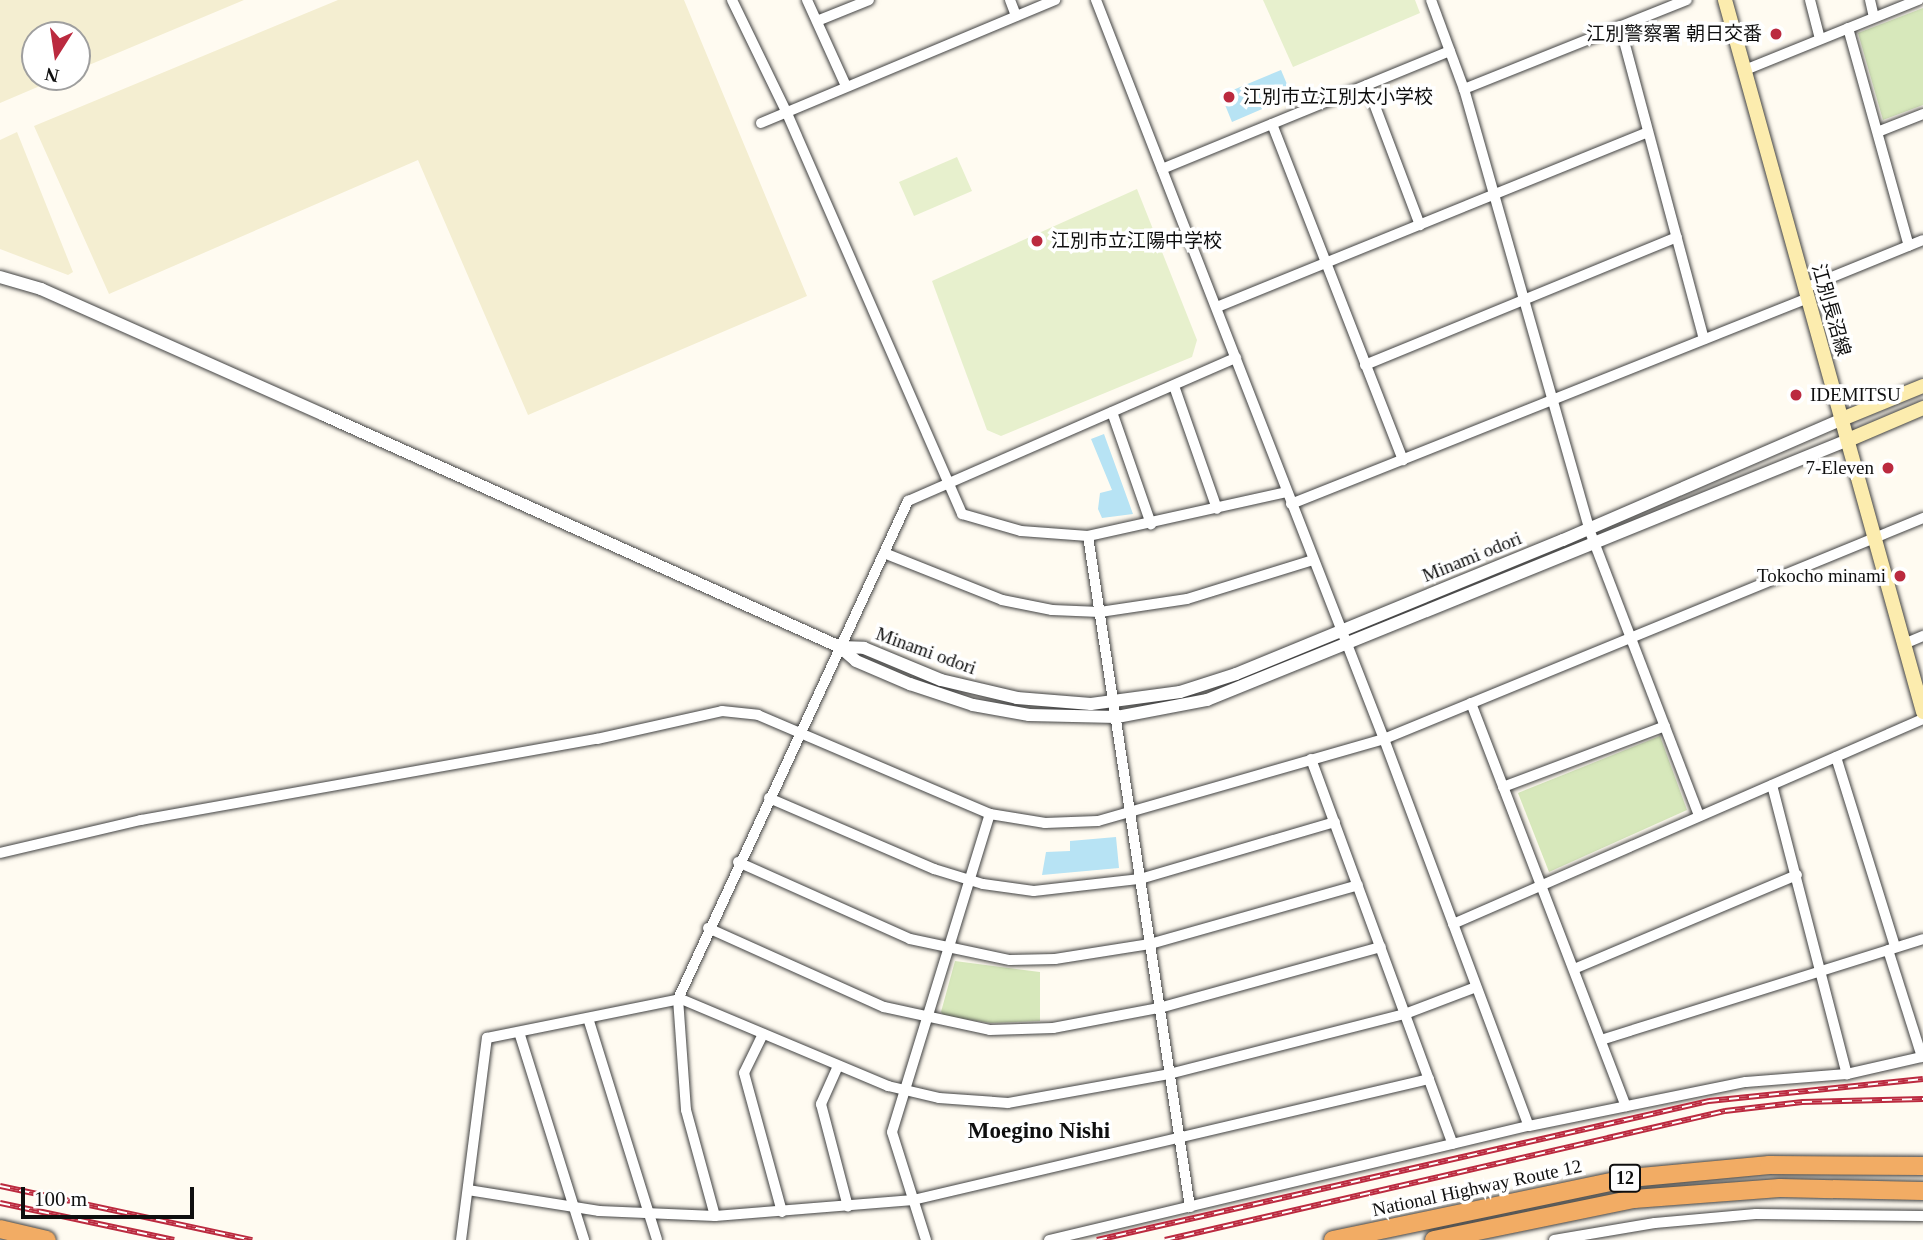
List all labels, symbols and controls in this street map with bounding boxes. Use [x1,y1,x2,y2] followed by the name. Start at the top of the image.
[21,21,91,91] north arrow
[1586,23,1762,45] place label: 江別警察署 朝日交番
[1768,26,1784,42] marker: 江別警察署 朝日交番
[43,63,61,87] text: N
[1243,86,1433,108] place label: 江別市立江別太小学校
[1221,89,1237,105] marker: 江別市立江別太小学校
[1051,230,1222,252] place label: 江別市立江陽中学校
[1029,233,1045,249] marker: 江別市立江陽中学校
[1807,261,1855,359] street label: 江別長沼線
[1810,384,1901,406] place label: IDEMITSU
[1788,387,1804,403] marker: IDEMITSU
[1805,457,1874,479] place label: 7-Eleven
[1880,460,1896,476] marker: 7-Eleven
[1419,527,1525,587] street label: Minami odori
[1757,565,1886,587] place label: Tokocho minami
[1892,568,1908,584] marker: Tokocho minami
[873,622,979,680] street label: Minami odori
[968,1117,1110,1145] district label: Moegino Nishi
[1370,1155,1584,1221] street label: National Highway Route 12
[1608,1163,1642,1192] road number: 12
[24,1174,198,1218] scale bar
[34,1187,87,1211] text: 100 m

